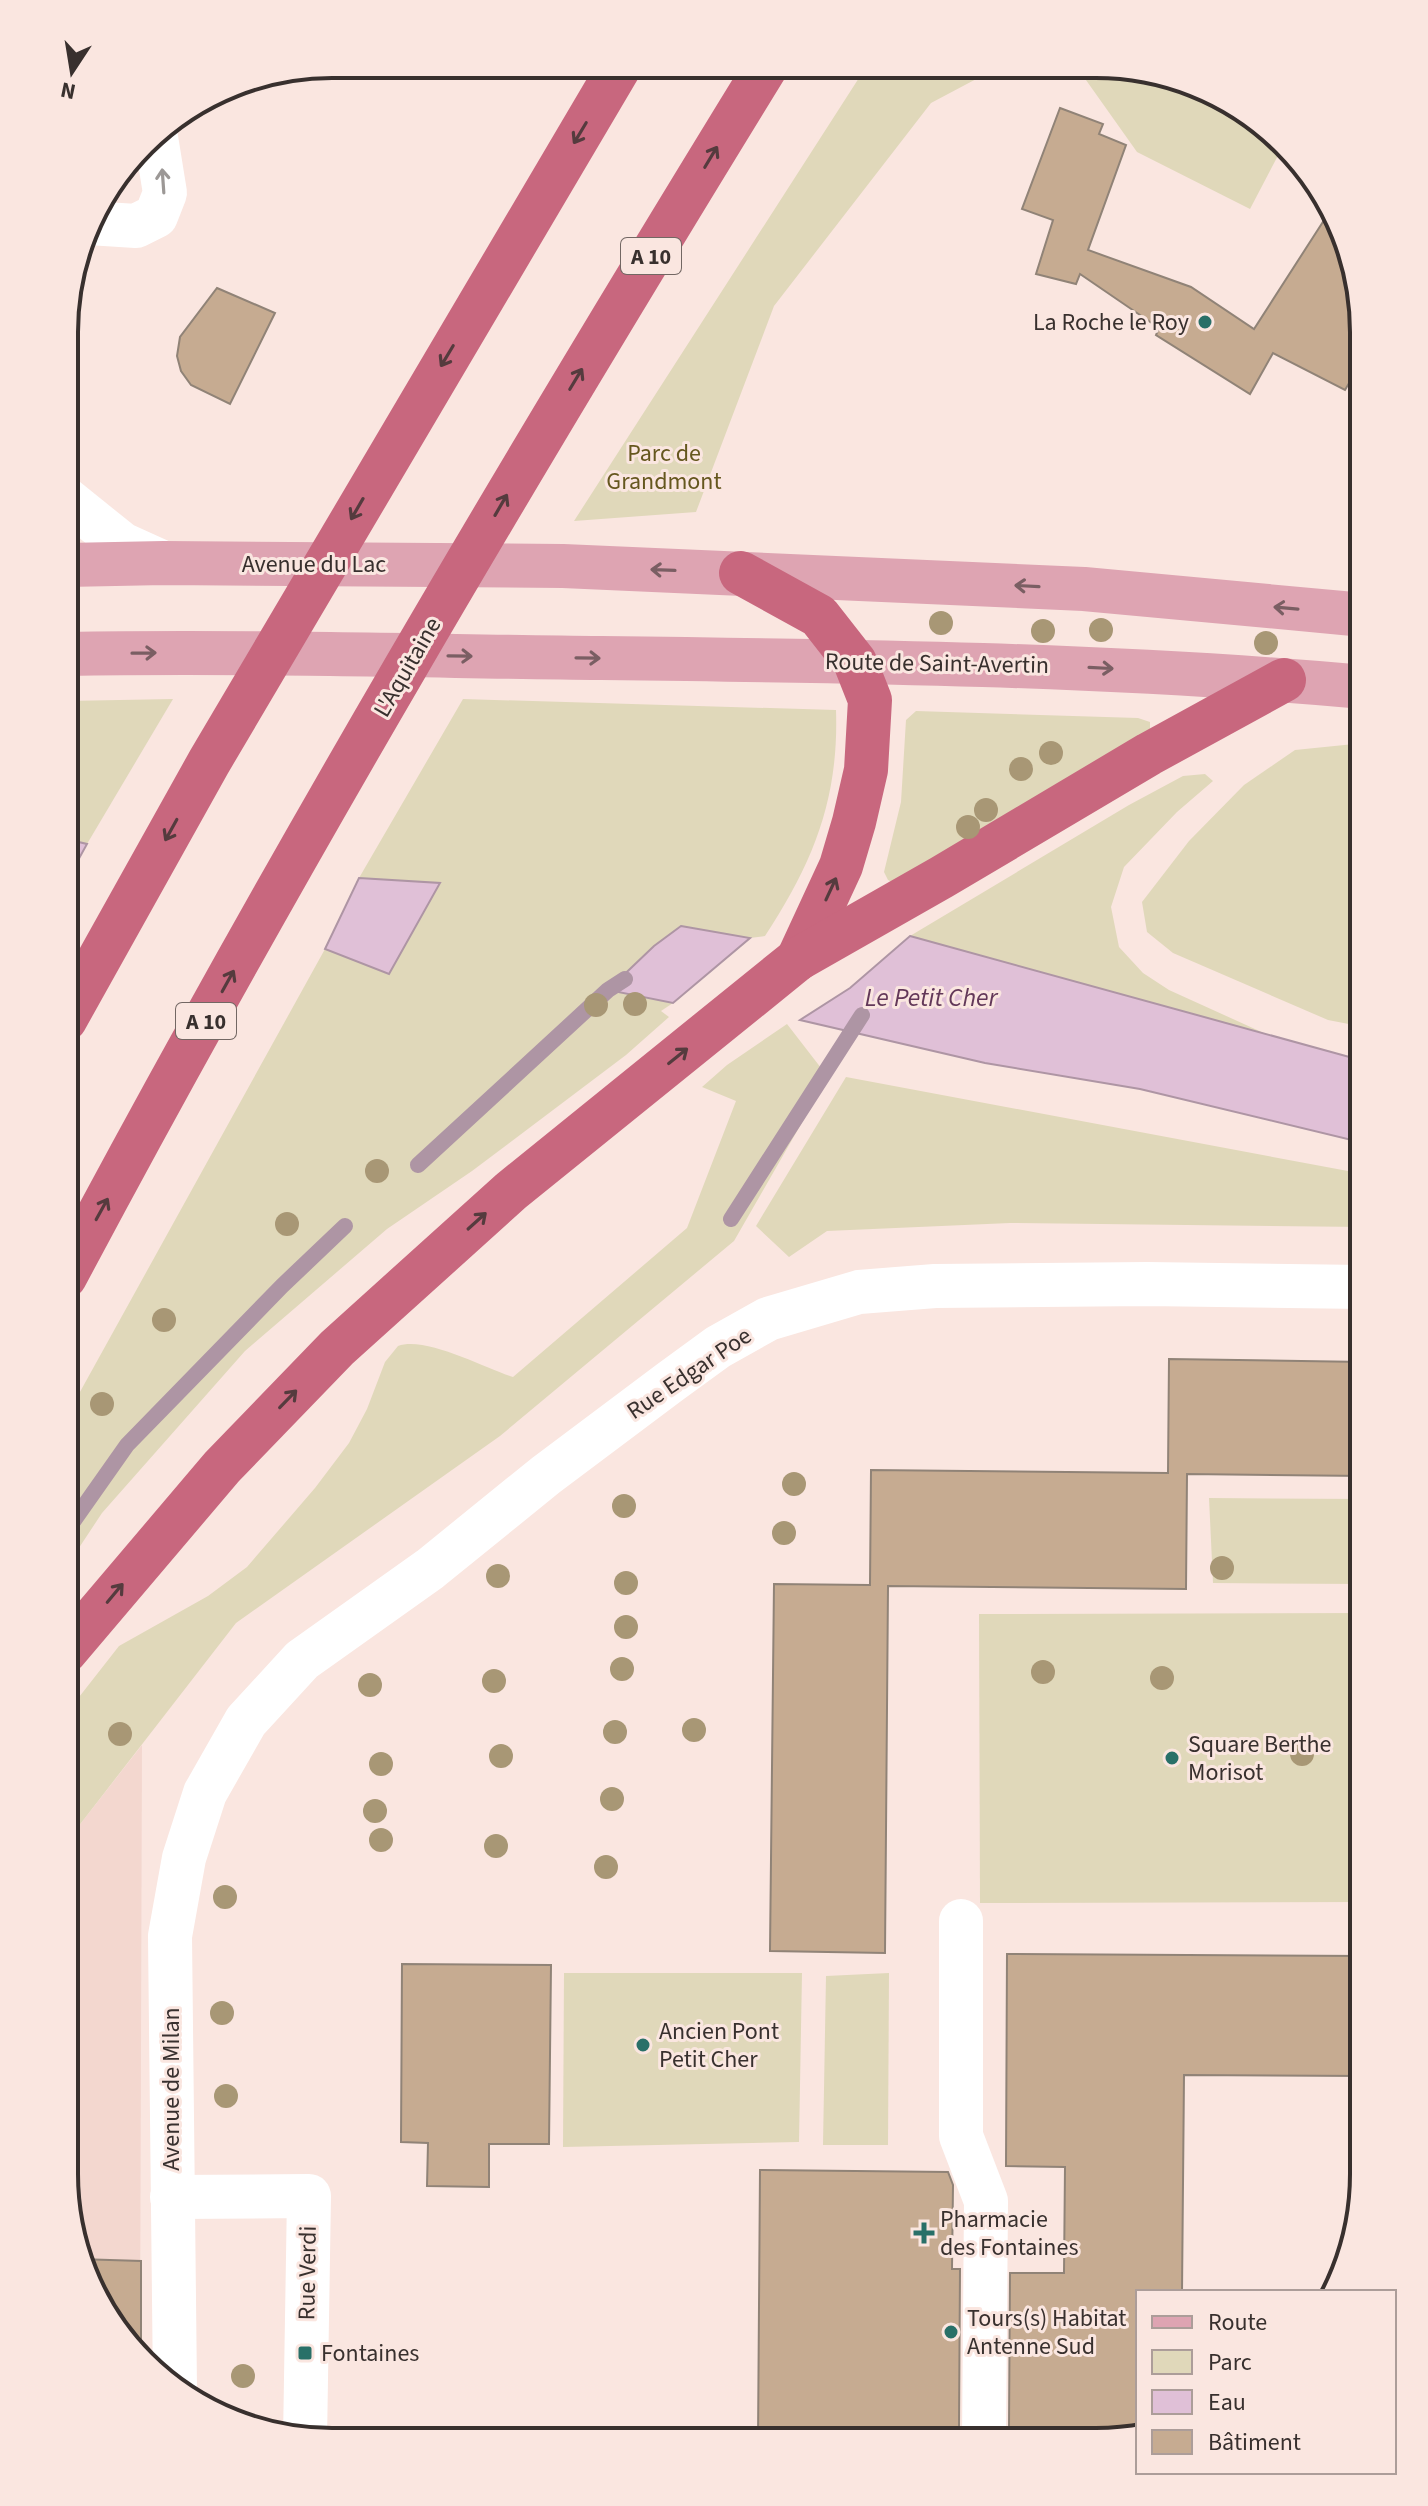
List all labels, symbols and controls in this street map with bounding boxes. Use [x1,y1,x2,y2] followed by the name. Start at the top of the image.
[32,32,112,112] north arrow
[58,73,79,108] text: N
[572,121,588,144] one-way arrow
[703,146,719,169] one-way arrow
[155,168,170,195] one-way arrow
[621,238,681,274] road number: A 10
[1033,305,1189,340] place label: La Roche le Roy
[1196,313,1214,331] marker: La Roche le Roy
[439,344,455,367] one-way arrow
[568,368,584,391] one-way arrow
[606,436,722,499] park label: Parc de Grandmont
[494,494,510,517] one-way arrow
[349,497,365,520] one-way arrow
[242,547,386,582] street label: Avenue du Lac
[650,562,677,577] one-way arrow
[1014,578,1041,593] one-way arrow
[1273,600,1300,615] one-way arrow
[365,611,450,724] street label: L'Aquitaine
[825,644,1049,683] street label: Route de Saint-Avertin
[130,645,157,661] one-way arrow
[446,648,473,664] one-way arrow
[574,650,601,665] one-way arrow
[1087,661,1114,676] one-way arrow
[163,818,179,841] one-way arrow
[824,877,839,901] one-way arrow
[220,970,236,993] one-way arrow
[865,979,998,1016] water label: Le Petit Cher
[176,1003,236,1039] road number: A 10
[667,1047,688,1065] one-way arrow
[95,1197,111,1221] one-way arrow
[467,1212,487,1230] one-way arrow
[620,1319,759,1428] street label: Rue Edgar Poe
[278,1390,297,1409] one-way arrow
[106,1583,124,1604] one-way arrow
[1188,1727,1332,1790] place label: Square Berthe Morisot
[1163,1749,1181,1767] marker: Square Berthe Morisot
[154,2007,189,2171] street label: Avenue de Milan
[659,2014,779,2077] place label: Ancien Pont Petit Cher
[634,2036,652,2054] marker: Ancien Pont Petit Cher
[940,2202,1078,2265] place label: Pharmacie des Fontaines
[915,2224,933,2242] marker: Pharmacie des Fontaines
[289,2225,326,2321] street label: Rue Verdi
[1136,2290,1396,2474] legend
[967,2301,1126,2364] place label: Tours(s) Habitat Antenne Sud
[1208,2305,1267,2340] text: Route
[942,2323,960,2341] marker: Tours(s) Habitat Antenne Sud
[321,2336,419,2371] place label: Fontaines
[296,2344,314,2362] marker: Fontaines
[1208,2345,1252,2380] text: Parc
[1208,2385,1246,2420] text: Eau
[1208,2425,1301,2460] text: Bâtiment

